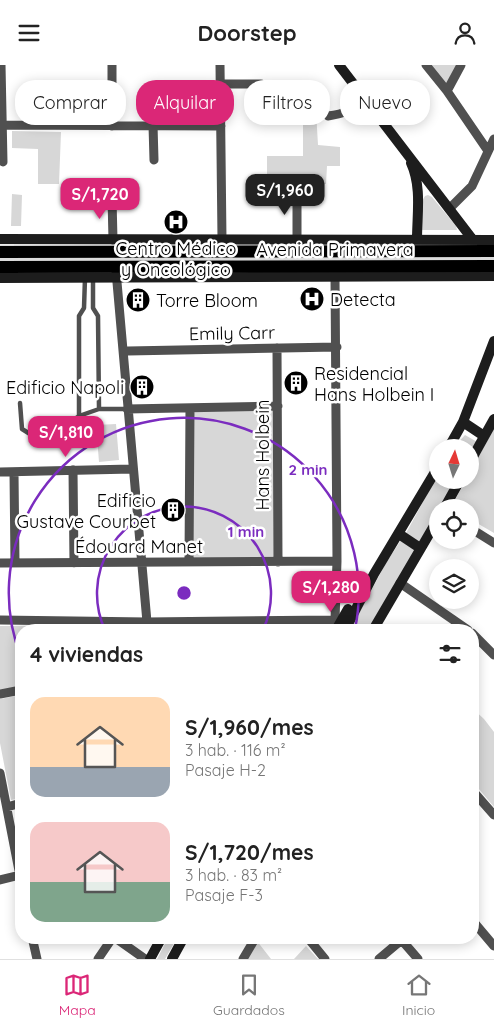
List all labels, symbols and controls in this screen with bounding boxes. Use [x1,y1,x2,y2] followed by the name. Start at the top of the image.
[15,19,43,47] icon: menu
[197,19,297,47] text: Doorstep
[451,19,479,47] icon: person
[15,80,126,125] chip: Comprar
[136,80,234,125] chip: Alquilar
[244,80,330,125] chip: Filtros
[340,80,430,125] chip: Nuevo
[239,173,331,216] pin: S/1,960
[54,177,146,220] pin: S/1,720
[256,180,314,200] text: S/1,960
[72,184,128,204] text: S/1,720
[163,209,189,235] hospital icon: Centro Médico y Oncológico
[116,237,236,281] place label: Centro Médico y Oncológico
[256,238,414,261] street label: Avenida Primavera
[299,286,325,312] hospital icon: Detecta
[125,287,151,313] building icon: Torre Bloom
[330,288,396,311] place label: Detecta
[156,289,258,312] place label: Torre Bloom
[189,321,275,345] street label: Emily Carr
[314,362,434,406] place label: Residencial Hans Holbein I
[283,370,309,396] building icon: Residencial Hans Holbein I
[129,374,155,400] building icon: Edificio Napoli
[6,376,124,399] place label: Edificio Napoli
[251,400,274,510] street label: Hans Holbein
[20,415,112,458] pin: S/1,810
[39,422,93,442] text: S/1,810
[429,439,479,489] north arrow
[429,439,479,609] map controls
[288,460,328,479] text: 2 min
[17,489,156,533] place label: Edificio Gustave Courbet
[160,497,186,523] building icon: Edificio Gustave Courbet
[429,499,479,549] button: locate
[228,522,264,541] text: 1 min
[75,535,203,558] street label: Édouard Manet
[429,559,479,609] button: layers
[285,571,377,613] pin: S/1,280
[303,577,359,597] text: S/1,280
[175,584,193,602] centre of rings
[436,640,464,668] icon: filters
[30,641,143,667] text: 4 viviendas
[185,714,314,740] text: S/1,960/mes
[70,717,130,777] icon: home
[185,740,285,760] text: 3 hab. · 116 m²
[185,760,266,780] text: Pasaje H-2
[185,839,314,865] text: S/1,720/mes
[70,842,130,902] icon: home
[185,865,282,885] text: 3 hab. · 83 m²
[185,885,263,905] text: Pasaje F-3
[59,971,96,1019] tab: Mapa
[213,971,285,1019] tab: Guardados
[402,971,435,1019] tab: Inicio

